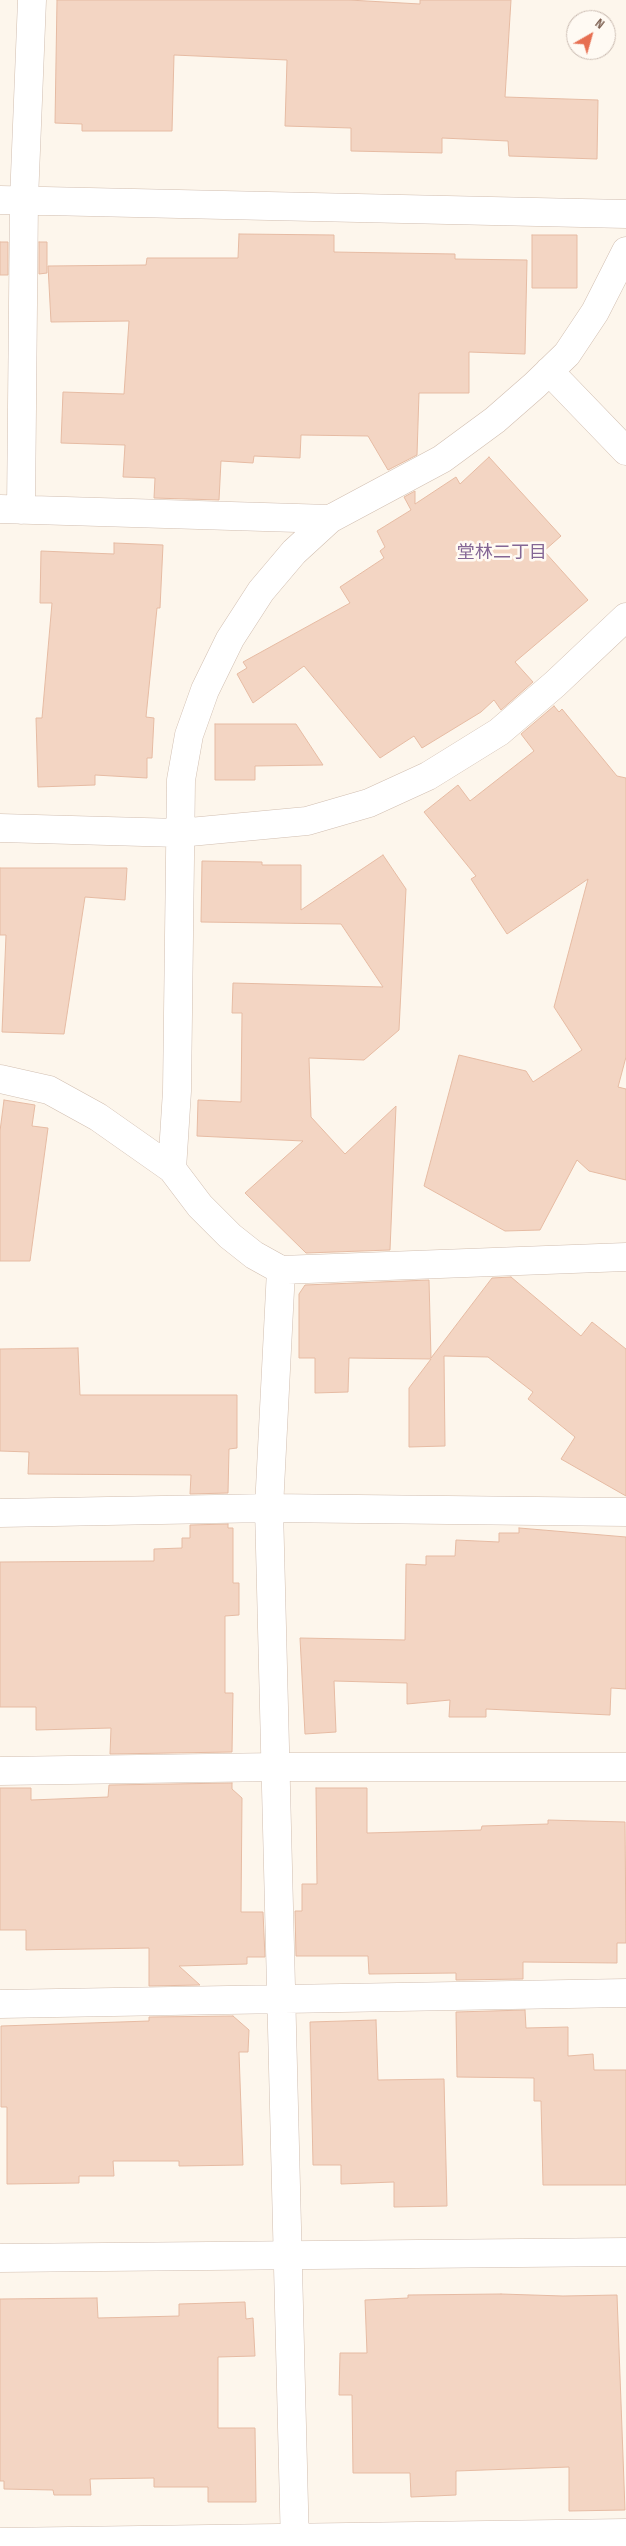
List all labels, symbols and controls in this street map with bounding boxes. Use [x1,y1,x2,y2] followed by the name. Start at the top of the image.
[566,10,616,60] north arrow
[592,15,608,33] text: N
[457,542,547,564] district label: 堂林二丁目

